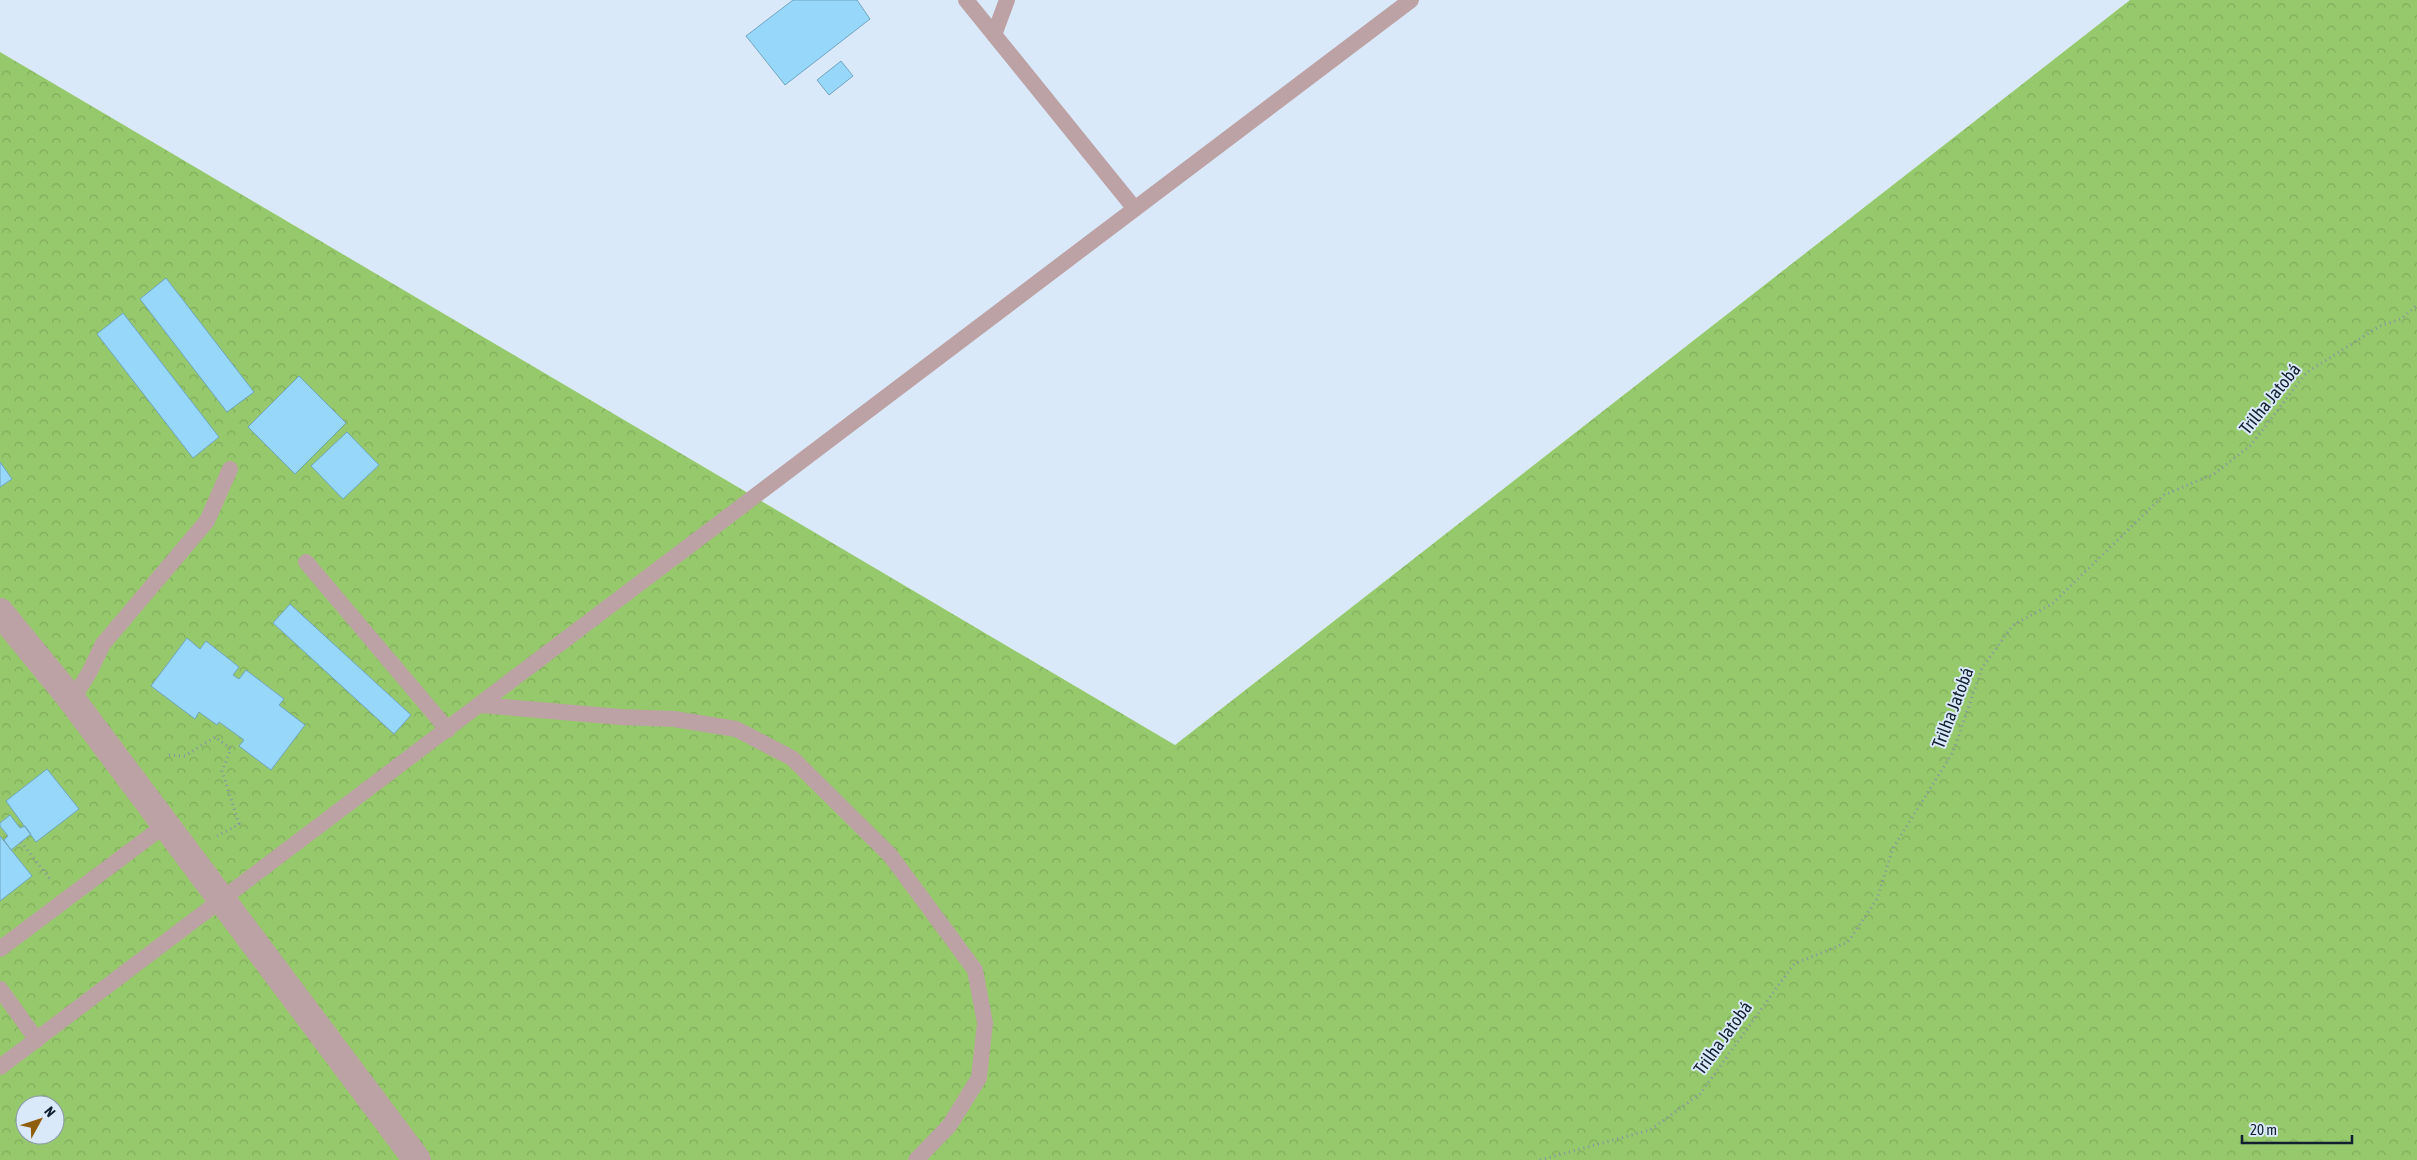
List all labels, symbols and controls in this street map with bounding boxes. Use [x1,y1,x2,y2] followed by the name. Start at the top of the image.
[2235,359,2305,438] street label: Trilha Jatobá
[1927,664,1978,751] street label: Trilha Jatobá
[1689,997,1756,1078] street label: Trilha Jatobá
[15,1095,65,1145] north arrow
[41,1103,59,1120] text: N
[2242,1112,2352,1144] scale bar
[2250,1121,2277,1138] text: 20 m

